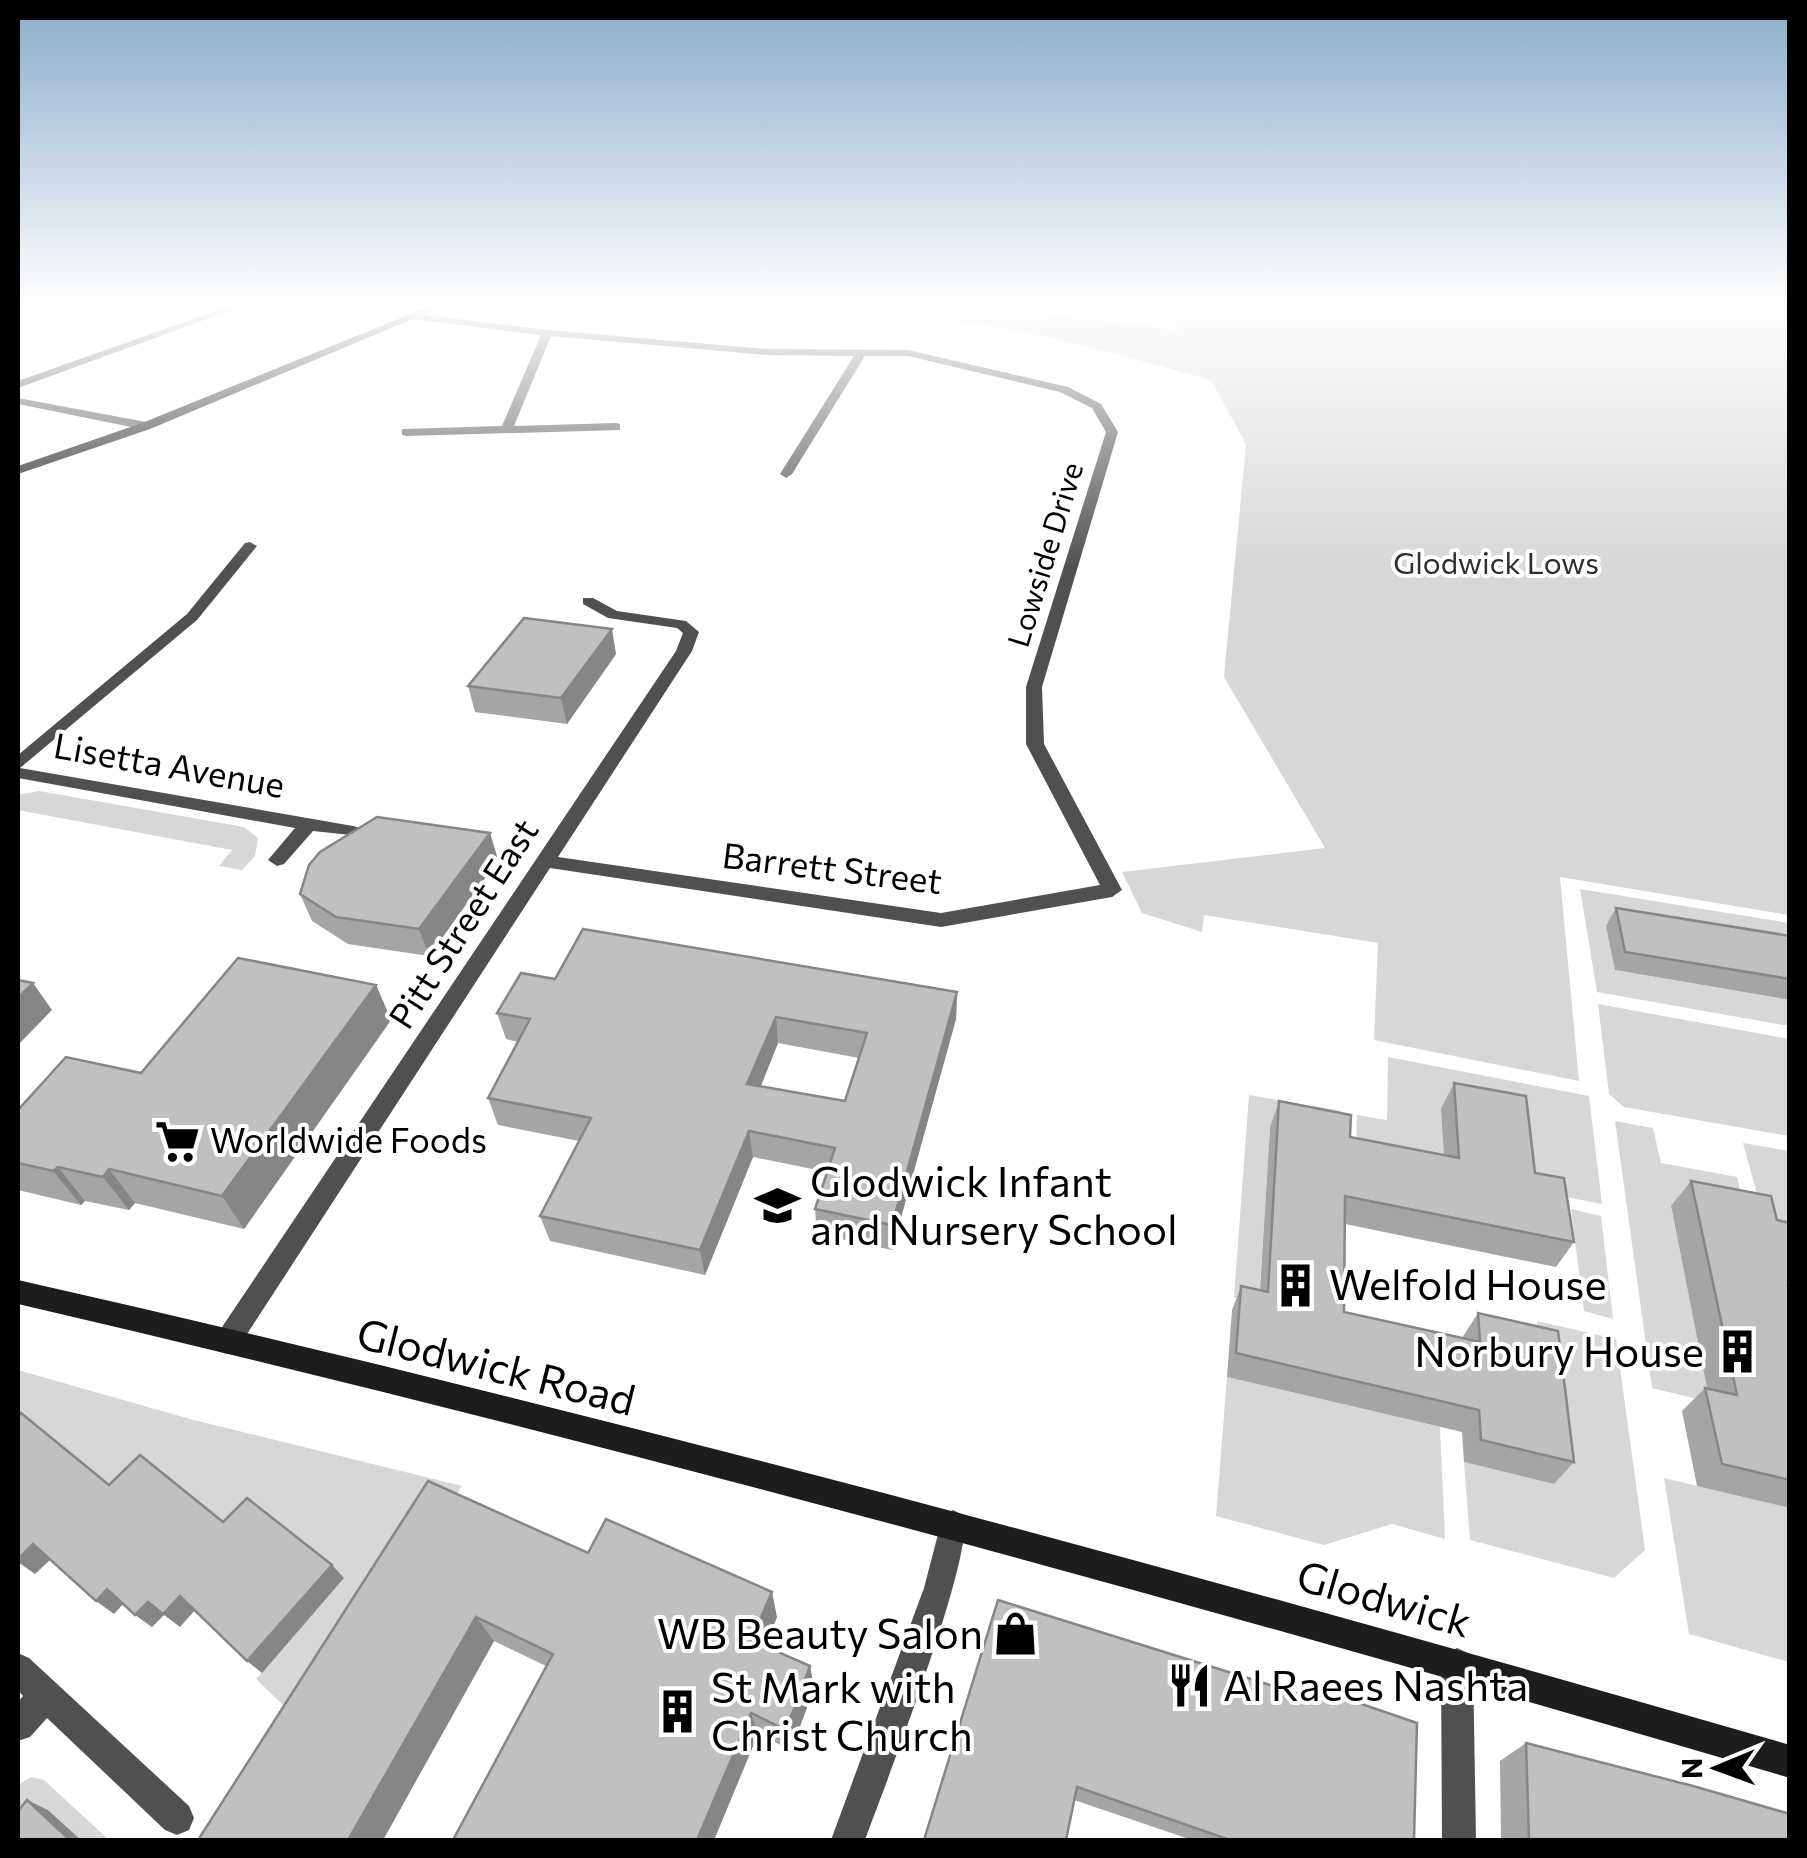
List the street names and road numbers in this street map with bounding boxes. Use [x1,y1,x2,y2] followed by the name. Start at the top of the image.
[998,457,1089,651] street label: Lowside Drive
[51,722,288,805] street label: Lisetta Avenue
[378,810,546,1036] street label: Pitt Street East
[720,832,945,901] street label: Barrett Street
[352,1305,641,1425] street label: Glodwick Road
[1291,1547,1478,1647] street label: Glodwick

